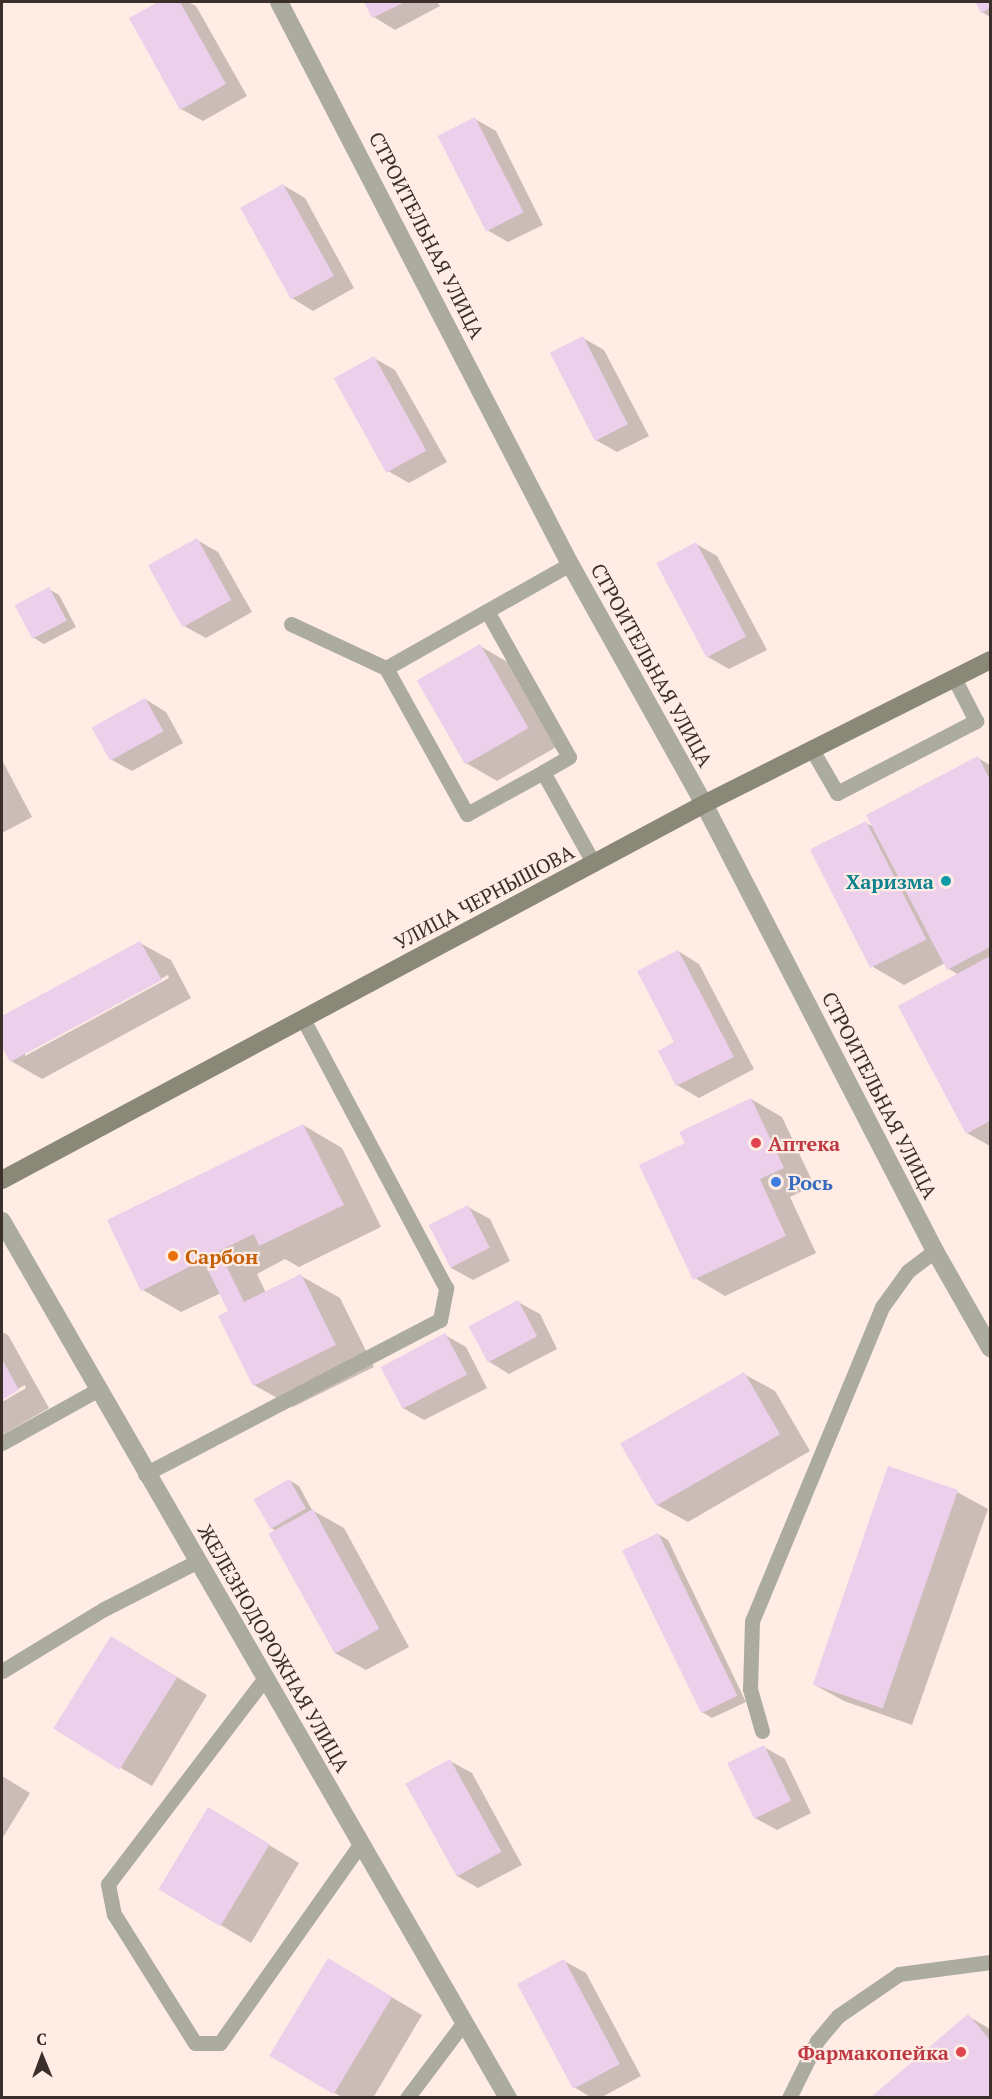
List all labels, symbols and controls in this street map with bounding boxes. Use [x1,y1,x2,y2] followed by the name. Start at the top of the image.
[364,127,490,343] street label: СТРОИТЕЛЬНАЯ УЛИЦА
[586,559,718,771] street label: СТРОИТЕЛЬНАЯ УЛИЦА
[390,839,578,955] street label: УЛИЦА ЧЕРНЫШОВА
[846,869,934,893] place label: Харизма
[939,874,953,888] marker: Харизма
[817,987,943,1203] street label: СТРОИТЕЛЬНАЯ УЛИЦА
[768,1131,840,1155] place label: Аптека
[749,1136,763,1150] marker: Аптека
[788,1170,833,1194] place label: Рось
[769,1175,783,1189] marker: Рось
[185,1244,258,1268] place label: Сарбон
[166,1249,180,1263] marker: Сарбон
[193,1520,355,1776] street label: ЖЕЛЕЗНОДОРОЖНАЯ УЛИЦА
[12,2027,72,2087] north arrow
[36,2028,47,2050] text: С
[798,2040,949,2064] place label: Фармакопейка
[954,2045,968,2059] marker: Фармакопейка

